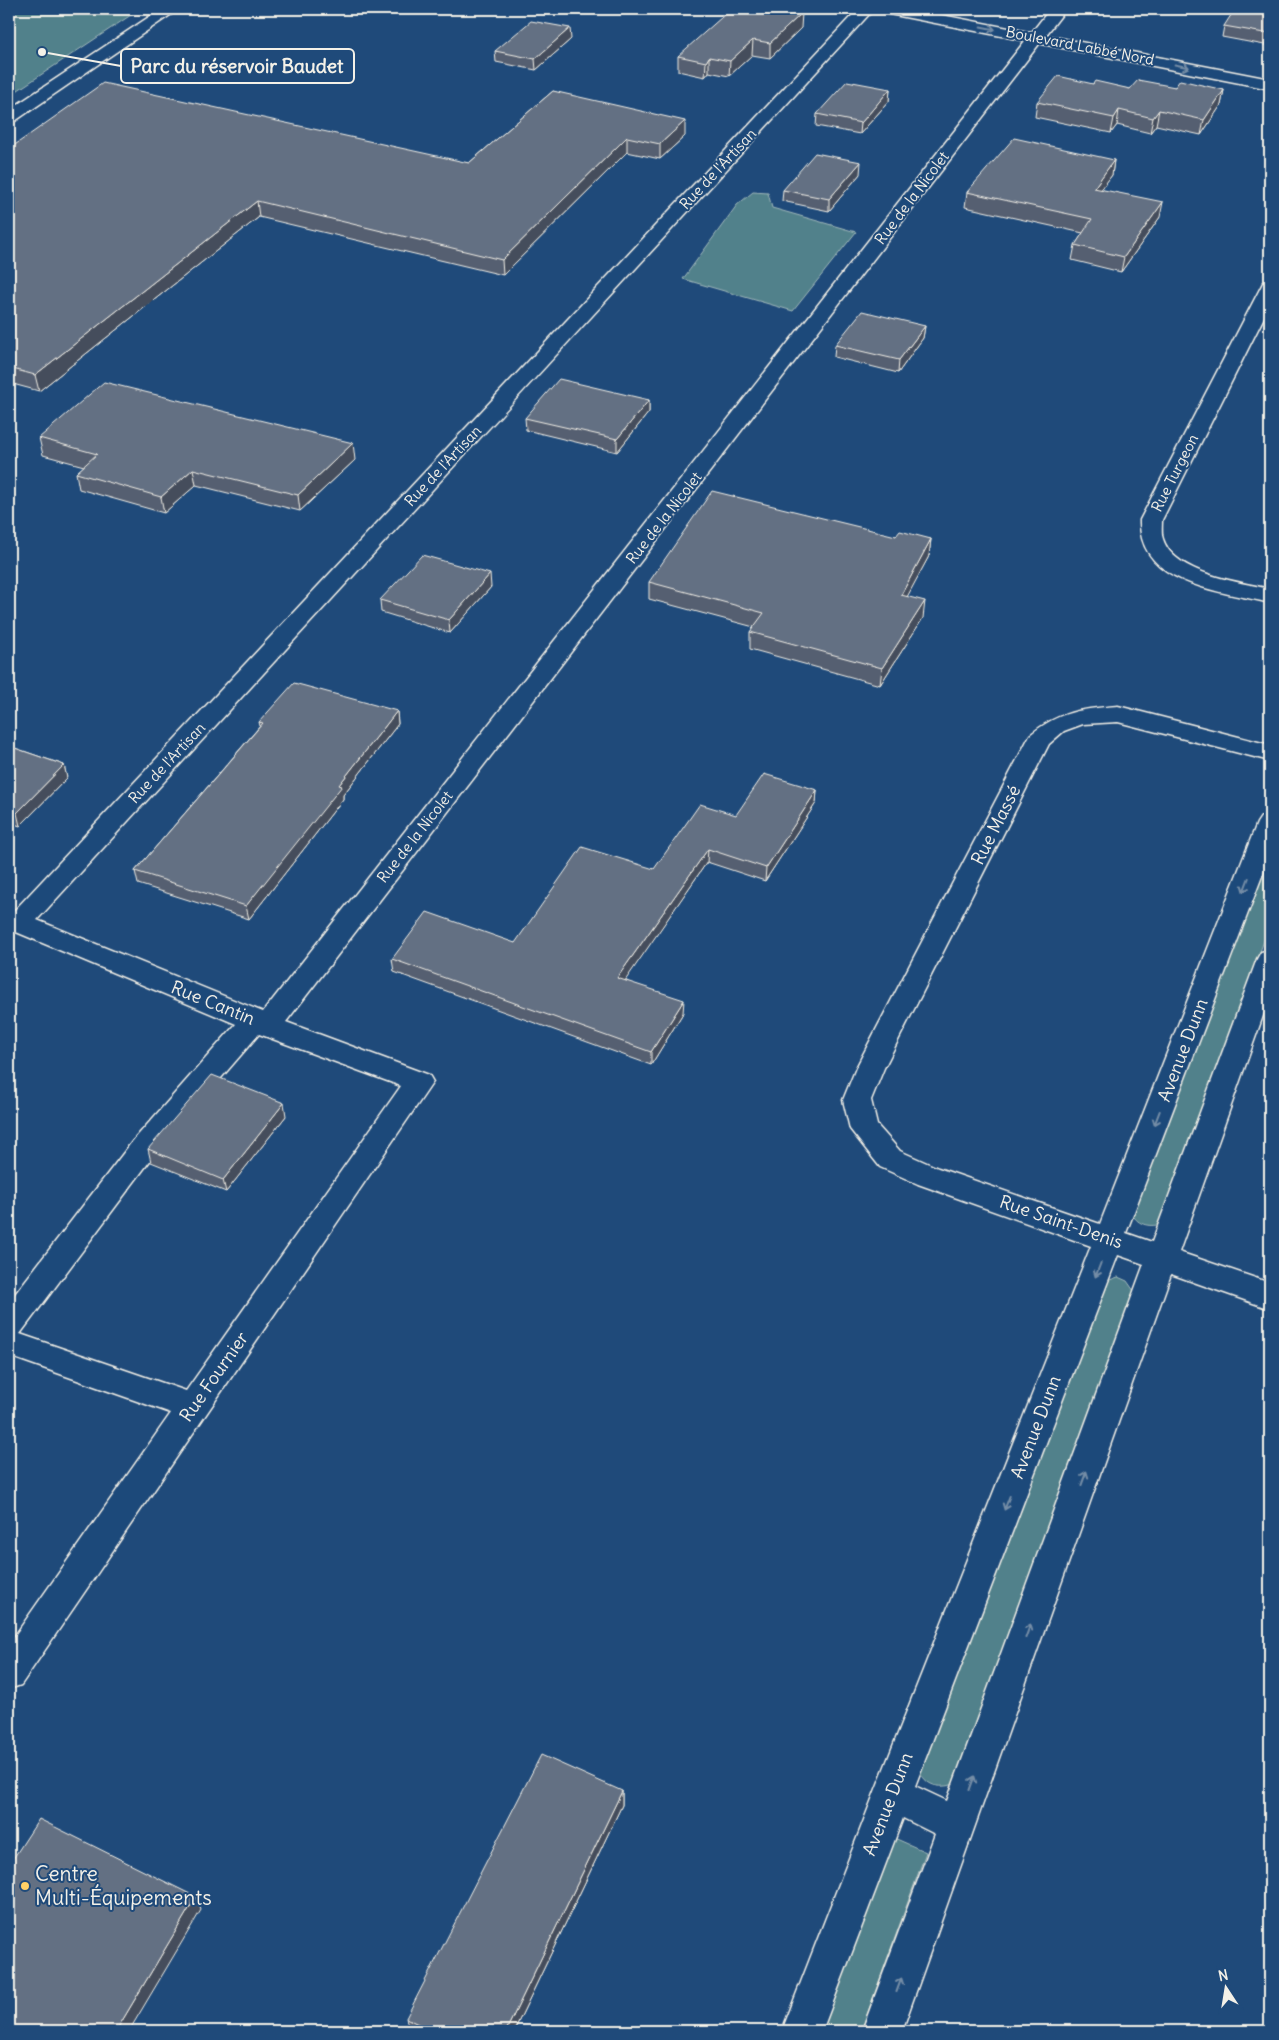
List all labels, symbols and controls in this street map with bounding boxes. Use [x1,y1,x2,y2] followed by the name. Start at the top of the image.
[1004,22,1156,69] street label: Boulevard Labbé Nord
[980,24,996,34] one-way arrow
[121,49,354,83] callout: Parc du réservoir Baudet
[131,54,344,78] text: Parc du réservoir Baudet
[1174,62,1190,72] one-way arrow
[675,124,760,213] street label: Rue de l'Artisan
[870,147,953,248] street label: Rue de la Nicolet
[400,421,485,510] street label: Rue de l'Artisan
[1147,430,1202,515] street label: Rue Turgeon
[622,468,706,568] street label: Rue de la Nicolet
[124,718,209,807] street label: Rue de l'Artisan
[966,781,1025,869] street label: Rue Massé
[373,787,457,887] street label: Rue de la Nicolet
[1241,877,1251,892] one-way arrow
[168,975,259,1030] street label: Rue Cantin
[1152,995,1213,1105] street label: Avenue Dunn
[1151,1111,1160,1126] one-way arrow
[997,1190,1126,1253] street label: Rue Saint-Denis
[1093,1262,1102,1277] one-way arrow
[174,1327,253,1426] street label: Rue Fournier
[1005,1372,1066,1482] street label: Avenue Dunn
[1080,1471,1089,1486] one-way arrow
[1001,1495,1011,1510] one-way arrow
[1024,1623,1033,1639] one-way arrow
[857,1749,918,1859] street label: Avenue Dunn
[968,1776,977,1792] one-way arrow
[35,1860,212,1911] place label: Centre Multi-Équipements
[19,1880,31,1892] marker: Centre Multi-Équipements
[1202,1962,1252,2012] north arrow
[1217,1965,1230,1985] text: N
[895,1978,904,1994] one-way arrow

